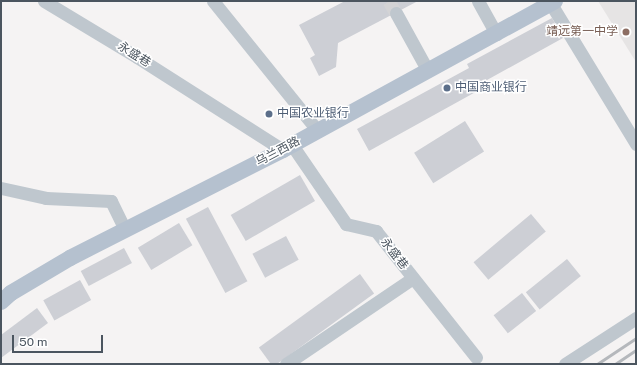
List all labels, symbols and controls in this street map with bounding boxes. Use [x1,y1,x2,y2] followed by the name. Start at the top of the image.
[546,25,618,39] place label: 靖远第一中学
[621,27,631,37] marker: 靖远第一中学
[115,39,153,71] street label: 永盛巷
[455,81,527,95] place label: 中国商业银行
[442,83,452,93] marker: 中国商业银行
[277,107,349,121] place label: 中国农业银行
[264,109,274,119] marker: 中国农业银行
[253,134,303,170] street label: 乌兰西路
[377,235,411,273] street label: 永盛巷
[14,327,105,353] scale bar
[19,335,47,349] text: 50 m

